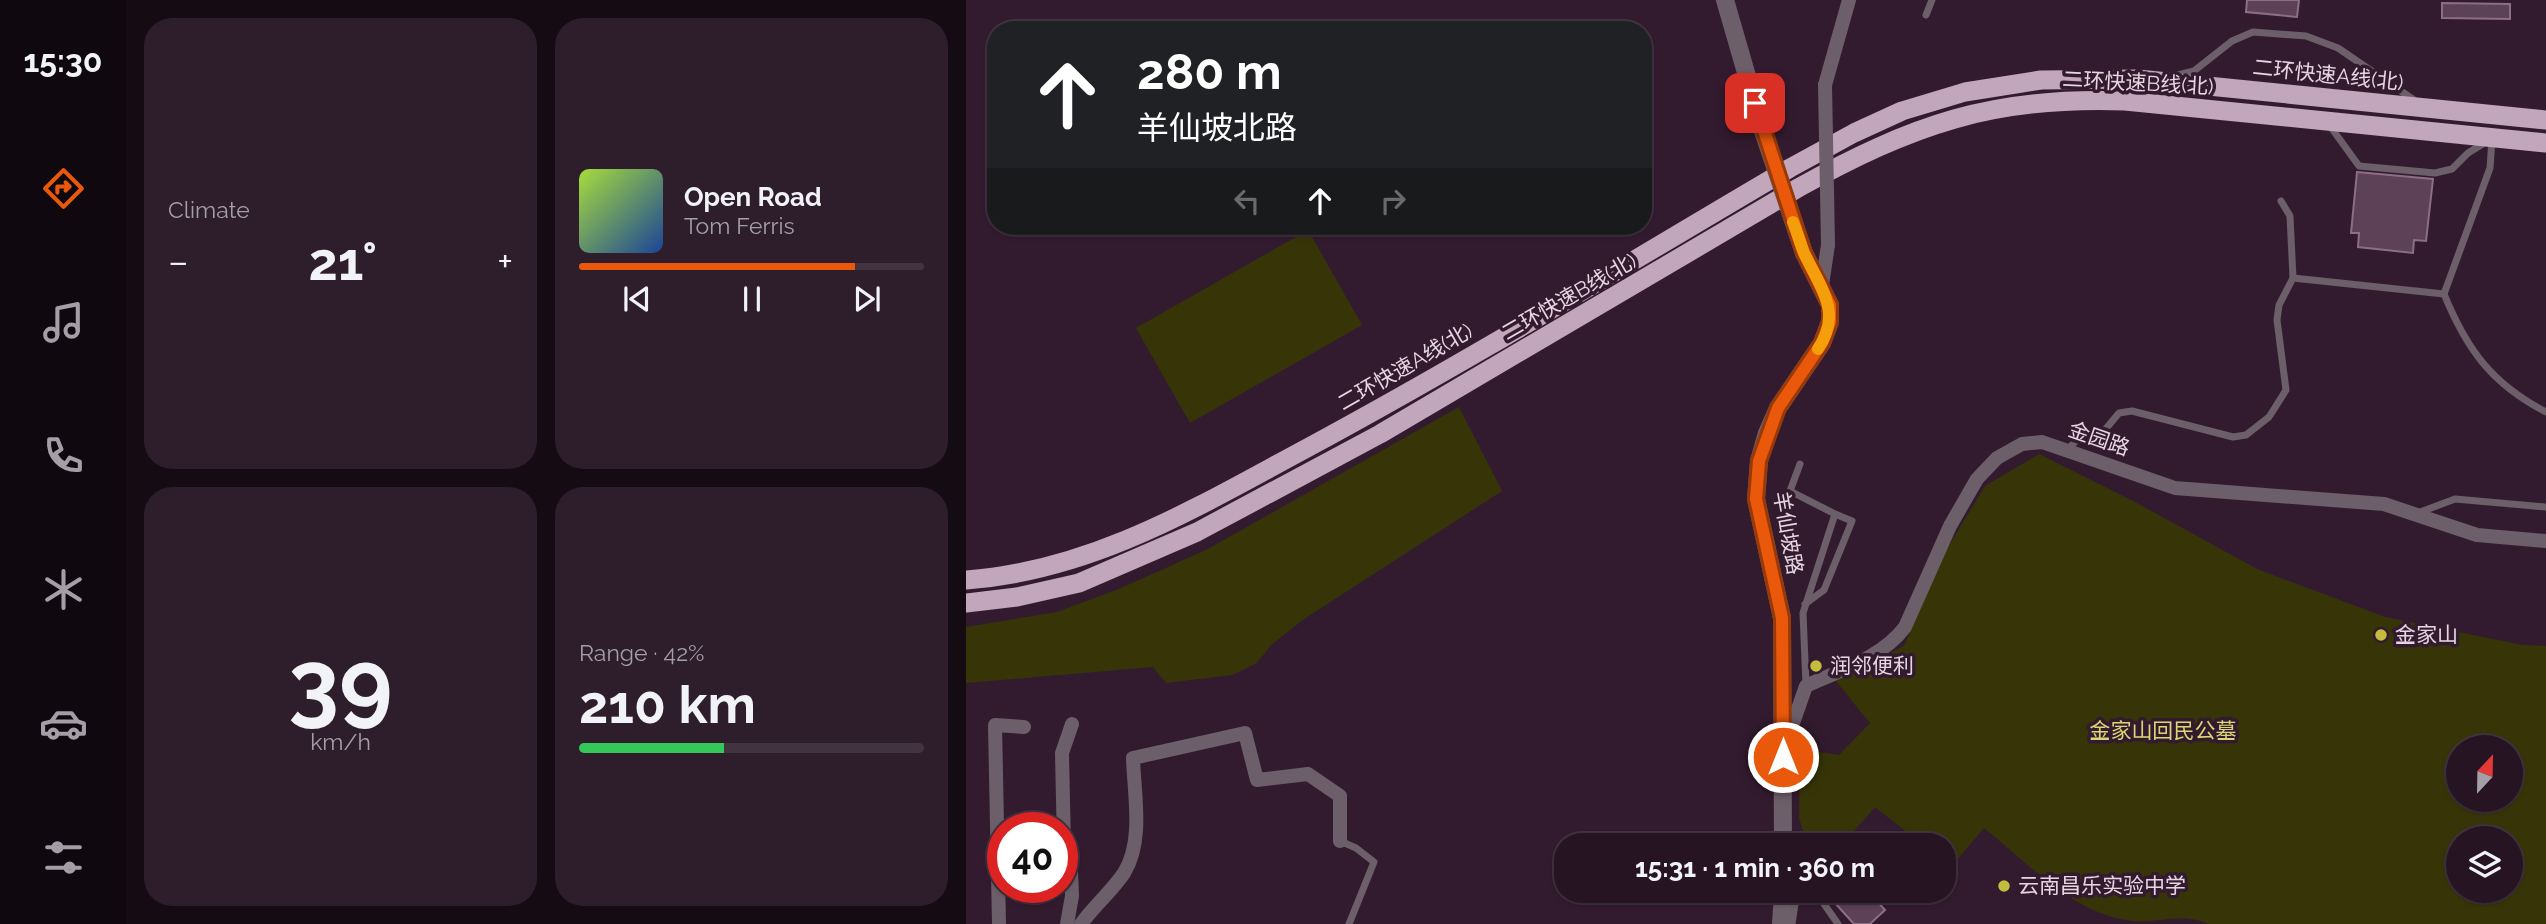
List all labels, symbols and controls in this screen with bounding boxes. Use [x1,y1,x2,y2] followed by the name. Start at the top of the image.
[24,42,102,79] text: 15:30
[1137,43,1282,100] text: 280 m
[1022,49,1113,140] icon: ahead
[2251,54,2405,95] street label: 二环快速A线(北)
[2062,66,2214,99] street label: 二环快速B线(北)
[1725,73,1785,133] pin
[1736,84,1774,122] icon: arrive
[1137,109,1297,146] text: 羊仙坡北路
[39,164,88,213] icon: directions
[684,182,822,212] text: Open Road
[1228,182,1266,220] icon: left
[1301,182,1339,220] icon: ahead
[1374,182,1412,220] icon: right
[168,196,250,223] text: Climate
[684,212,795,239] text: Tom Ferris
[309,231,377,292] text: 21°
[168,239,188,284] text: −
[497,239,513,284] text: +
[1497,248,1640,345] street label: 二环快速B线(北)
[618,280,656,318] icon: previous
[733,280,771,318] icon: pause
[848,280,886,318] icon: next
[39,298,88,347] icon: music
[1333,318,1477,415] street label: 二环快速A线(北)
[2065,416,2133,461] street label: 金园路
[39,431,88,480] icon: phone
[1769,489,1808,576] street label: 羊仙坡路
[39,565,88,614] icon: climate
[2395,622,2458,647] place label: 金家山
[2373,627,2389,643] marker: 金家山
[288,629,393,736] text: 39
[579,639,705,666] text: Range · 42%
[1830,653,1914,678] place label: 润邻便利
[1808,658,1824,674] marker: 润邻便利
[579,674,756,735] text: 210 km
[39,699,88,748] icon: car
[2090,718,2237,743] park label: 金家山回民公墓
[1746,720,1820,794] position arrow
[310,728,371,755] text: km/h
[2446,735,2524,812] north arrow
[2446,735,2523,903] map controls
[987,812,1078,903] speed limit sign: 40
[2446,826,2523,903] button: layers
[39,833,88,882] icon: filters
[1635,853,1875,883] text: 15:31 · 1 min · 360 m
[2018,873,2186,898] place label: 云南昌乐实验中学
[1996,878,2012,894] marker: 云南昌乐实验中学

